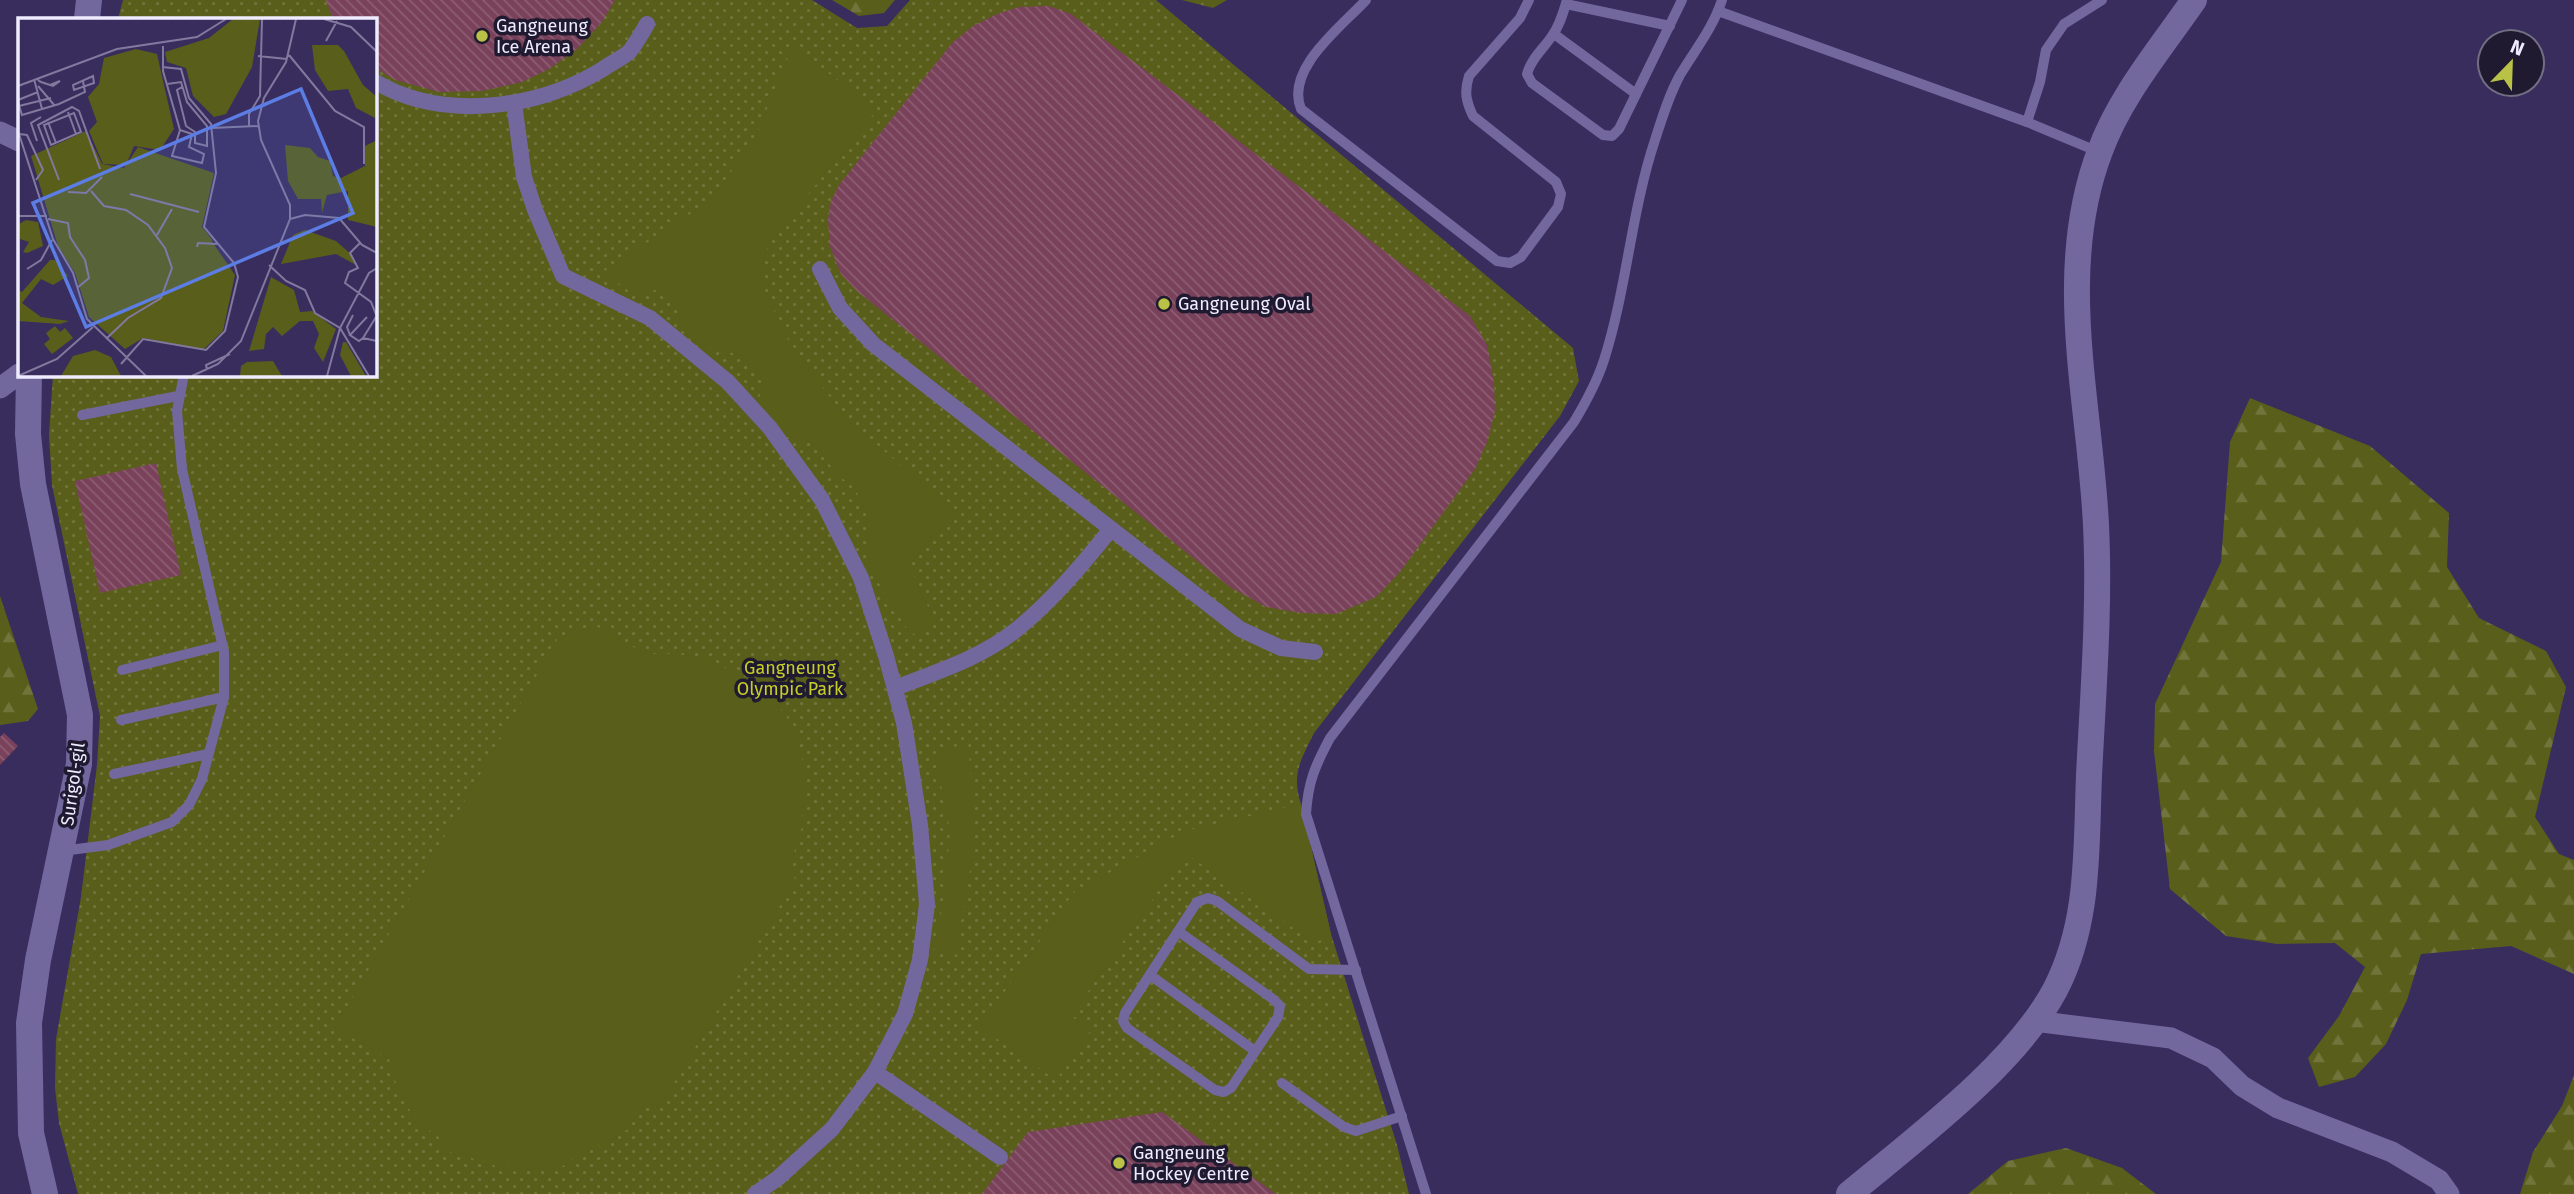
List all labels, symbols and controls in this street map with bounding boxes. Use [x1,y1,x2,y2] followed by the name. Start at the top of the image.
[496,15,588,58] place label: Gangneung Ice Arena
[18,18,376,376] inset map
[474,28,490,44] marker: Gangneung Ice Arena
[2476,28,2546,98] north arrow
[2507,35,2528,61] text: N
[1178,293,1310,315] place label: Gangneung Oval
[1156,296,1172,312] marker: Gangneung Oval
[737,657,844,700] park label: Gangneung Olympic Park
[56,741,90,827] street label: Surigol-gil
[1133,1142,1250,1185] place label: Gangneung Hockey Centre
[1111,1155,1127,1171] marker: Gangneung Hockey Centre

